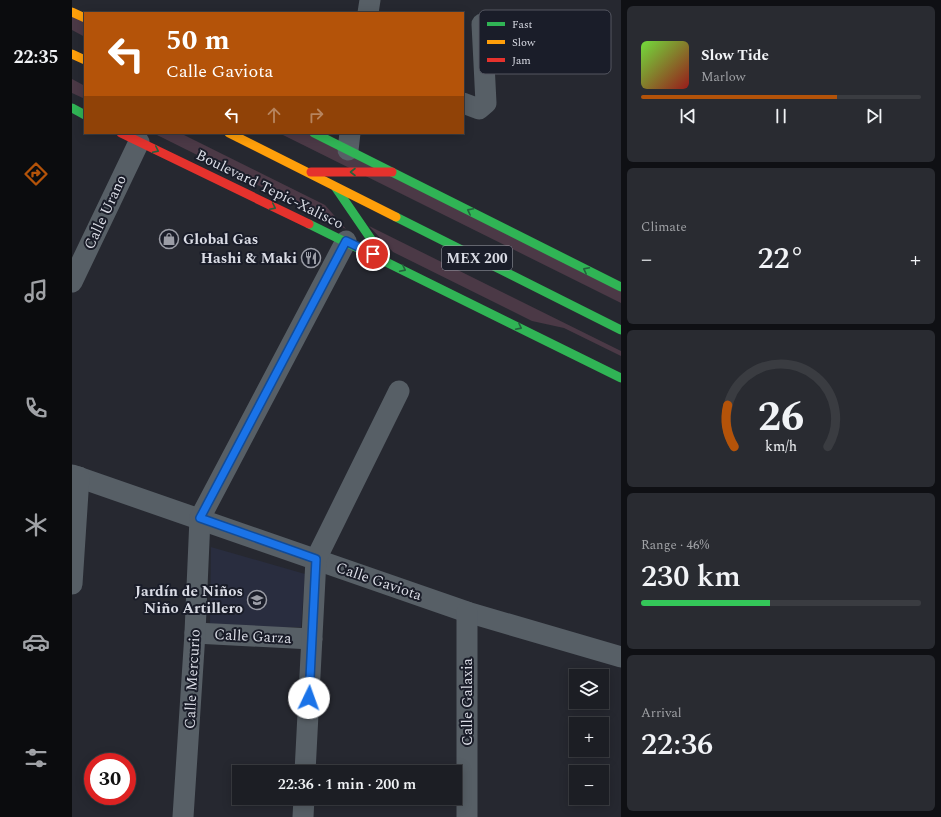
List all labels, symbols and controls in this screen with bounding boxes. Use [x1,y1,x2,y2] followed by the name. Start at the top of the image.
[479,10,611,74] legend
[512,16,533,33] text: Fast
[166,19,230,62] text: 50 m
[100,28,152,80] icon: left
[512,34,536,51] text: Slow
[13,44,59,71] text: 22:35
[701,44,769,67] text: Slow Tide
[512,52,531,69] text: Jam
[166,58,273,85] text: Calle Gaviota
[701,67,746,87] text: Marlow
[221,104,243,126] icon: left
[263,104,285,126] icon: ahead
[305,104,327,126] icon: right
[677,105,699,127] icon: previous
[770,105,792,127] icon: pause
[863,105,885,127] icon: next
[192,144,348,235] street label: Boulevard Tepic-Xalisco
[152,146,159,153] one-way arrow
[22,160,50,188] icon: directions
[350,168,356,176] one-way arrow
[78,171,133,253] street label: Calle Urano
[269,202,276,210] one-way arrow
[467,209,474,216] one-way arrow
[641,217,687,237] text: Climate
[158,228,180,250] shop icon: Global Gas
[183,228,258,251] place label: Global Gas
[757,236,805,282] text: 22°
[356,237,390,271] pin
[362,243,384,265] icon: arrive
[641,243,652,276] text: −
[910,243,921,276] text: +
[442,246,512,270] road number: MEX 200
[200,247,297,270] place label: Hashi & Maki
[300,247,322,269] restaurant icon: Hashi & Maki
[398,264,406,272] one-way arrow
[583,267,590,275] one-way arrow
[22,277,50,305] icon: music
[515,323,522,330] one-way arrow
[758,385,804,448] text: 26
[22,394,50,422] icon: phone
[765,435,797,457] text: km/h
[22,511,50,539] icon: climate
[641,535,709,555] text: Range · 46%
[641,554,741,600] text: 230 km
[333,556,426,607] street label: Calle Gaviota
[135,580,243,620] place label: Jardín de Niños Niño Artillero
[246,589,268,611] school or university icon: Jardín de Niños Niño Artillero
[214,623,293,650] street label: Calle Garza
[22,628,50,656] icon: car
[178,629,207,730] street label: Calle Mercurio
[456,657,479,746] street label: Calle Galaxia
[569,669,609,805] map controls
[569,669,609,709] button: layers
[288,677,330,719] position arrow
[641,703,682,723] text: Arrival
[569,717,609,757] button: +
[641,722,713,768] text: 22:36
[22,744,50,772] icon: filters
[84,753,136,805] speed limit sign: 30
[569,765,609,805] button: −
[278,773,416,796] text: 22:36 · 1 min · 200 m

